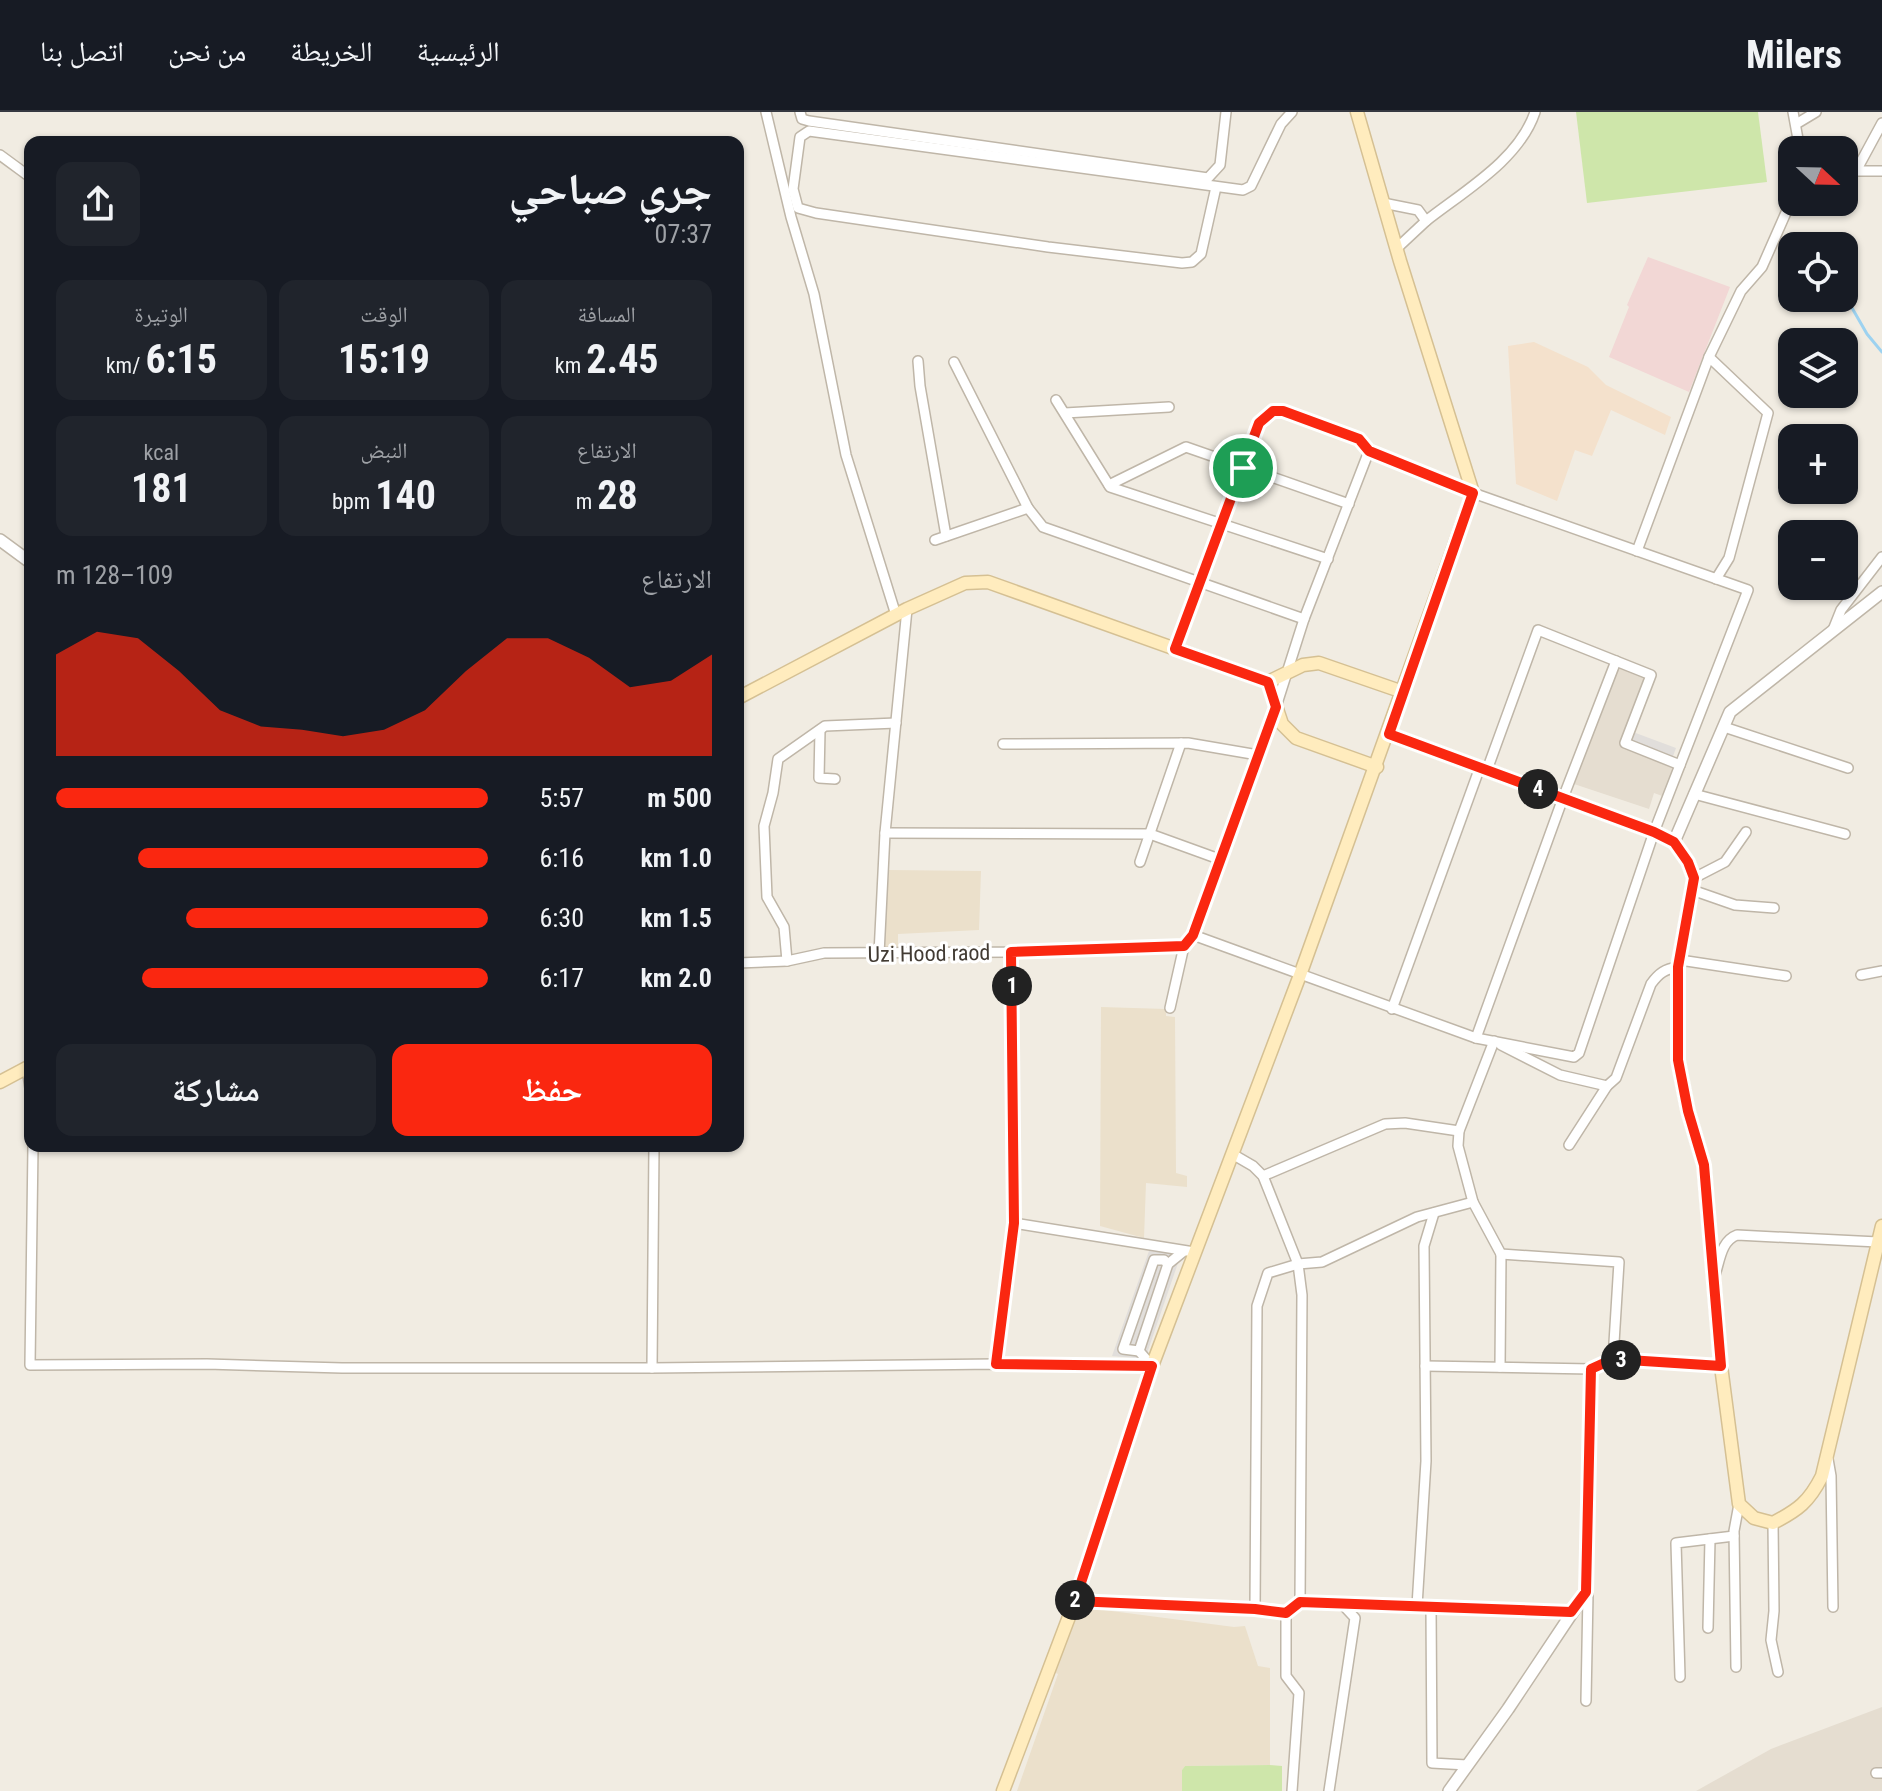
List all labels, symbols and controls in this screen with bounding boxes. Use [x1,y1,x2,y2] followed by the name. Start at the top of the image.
[1746,33,1842,77] text: Milers
[40,35,124,68] text: اتصل بنا
[168,35,246,68] text: من نحن
[290,35,373,68] text: الخريطة
[417,35,500,68] text: الرئيسية
[1778,136,1858,216] north arrow
[1778,136,1858,600] map controls
[56,162,140,246] button: share
[509,163,712,215] text: جري صباحي
[655,219,712,249] text: 07:37
[1778,232,1858,312] button: locate
[135,302,188,327] text: الوتيرة
[360,302,408,327] text: الوقت
[578,302,636,327] text: المسافة
[1778,328,1858,408] button: layers
[145,336,217,383] text: 6:15
[338,336,430,383] text: 15:19
[586,336,659,383] text: 2.45
[106,353,145,378] text: /km
[555,353,586,378] text: km
[1778,424,1858,504] button: +
[1209,434,1277,502] pin
[361,438,407,463] text: النبض
[577,438,637,463] text: الارتفاع
[144,440,179,465] text: kcal
[1221,446,1265,490] icon: arrive
[131,465,192,512] text: 181
[375,472,436,519] text: 140
[597,472,638,519] text: 28
[332,489,375,514] text: bpm
[576,489,597,514] text: m
[1778,520,1858,600] button: −
[56,560,173,590] text: 109–128 m
[641,564,712,594] text: الارتفاع
[1518,769,1558,809] pin: 4
[1532,776,1544,801] text: 4
[539,783,584,813] text: 5:57
[647,783,712,813] text: 500 m
[539,843,584,873] text: 6:16
[640,843,712,873] text: 1.0 km
[539,903,584,933] text: 6:30
[640,903,712,933] text: 1.5 km
[868,940,991,967] street label: Uzi Hood raod
[539,963,584,993] text: 6:17
[640,963,712,993] text: 2.0 km
[992,966,1032,1006] pin: 1
[1006,973,1018,998] text: 1
[56,1044,376,1136] button: مشاركة
[392,1044,712,1136] button: حفظ
[1601,1340,1641,1380] pin: 3
[1615,1347,1627,1372] text: 3
[1055,1580,1095,1620] pin: 2
[1069,1587,1081,1612] text: 2

